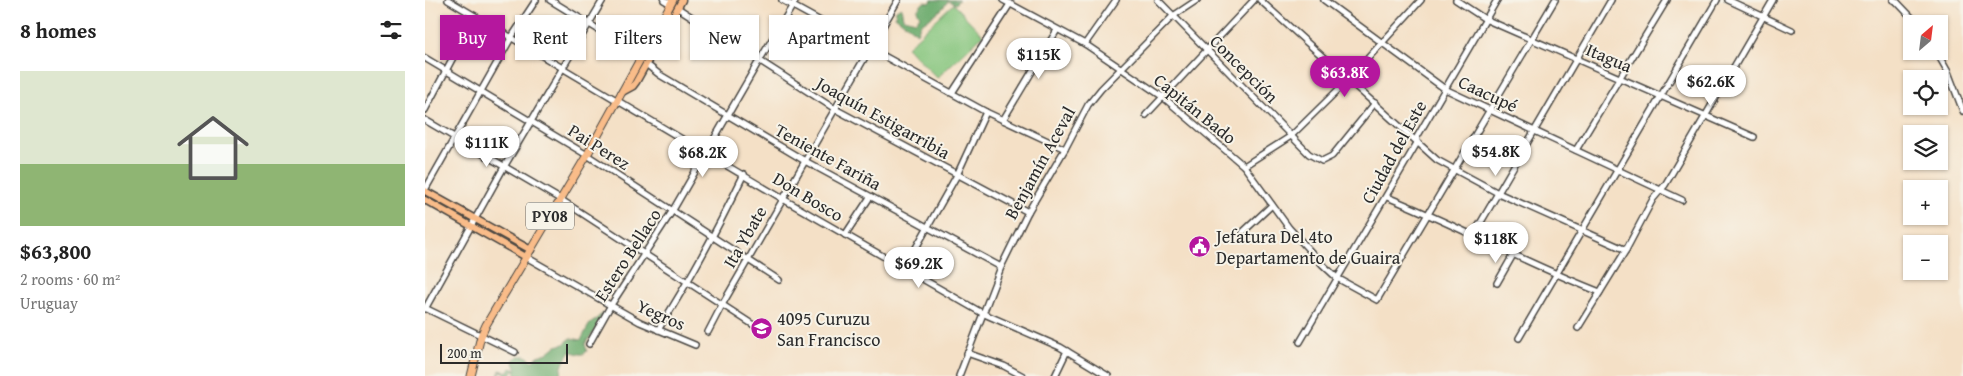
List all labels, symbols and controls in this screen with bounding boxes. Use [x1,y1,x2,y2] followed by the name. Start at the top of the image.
[20,15,96,46] text: 8 homes
[440,15,505,60] chip: Buy
[515,15,586,60] chip: Rent
[596,15,680,60] chip: Filters
[690,15,759,60] chip: New
[769,15,888,60] chip: Apartment
[1903,15,1947,60] north arrow
[1903,15,1948,280] map controls
[377,16,405,44] icon: filters
[1204,28,1285,109] street label: Concepción
[1582,36,1637,79] street label: Itagua
[1004,38,1074,80] pin: $115K
[1017,42,1061,66] text: $115K
[1304,56,1386,98] pin: $63.8K
[1321,60,1369,84] text: $63.8K
[1670,64,1752,107] pin: $62.6K
[1148,67,1242,150] street label: Capitán Bado
[1454,68,1522,119] street label: Caacupé
[810,69,956,166] street label: Joaquín Estigarribia
[1687,69,1735,93] text: $62.6K
[1903,70,1948,115] button: locate
[1354,95,1433,208] street label: Ciudad del Este
[997,101,1082,224] street label: Benjamín Aceval
[168,103,258,193] icon: home
[770,116,887,197] street label: Teniente Fariña
[563,117,636,176] street label: Pai Perez
[1903,125,1948,170] button: layers
[452,126,522,168] pin: $111K
[465,130,509,154] text: $111K
[1455,134,1537,177] pin: $54.8K
[662,136,744,178] pin: $68.2K
[1472,139,1520,163] text: $54.8K
[679,140,727,164] text: $68.2K
[768,165,849,228] street label: Don Bosco
[1903,180,1948,225] button: +
[716,201,773,273] street label: Ita Ybate
[526,202,574,230] road number: PY08
[587,203,668,306] street label: Estero Bellaco
[1461,222,1531,264] pin: $118K
[1214,223,1401,271] place label: Jefatura Del 4to Departamento de Guaira
[1474,226,1518,250] text: $118K
[1188,235,1212,259] public building icon: Jefatura Del 4to Departamento de Guaira
[1903,235,1948,280] button: −
[20,236,91,267] text: $63,800
[878,246,960,289] pin: $69.2K
[895,251,943,275] text: $69.2K
[20,267,120,291] text: 2 rooms · 60 m²
[20,291,78,315] text: Uruguay
[633,292,690,337] street label: Yegros
[777,305,880,353] place label: 4095 Curuzu San Francisco
[749,317,773,341] school or university icon: 4095 Curuzu San Francisco
[440,341,567,364] scale bar
[447,343,482,363] text: 200 m

